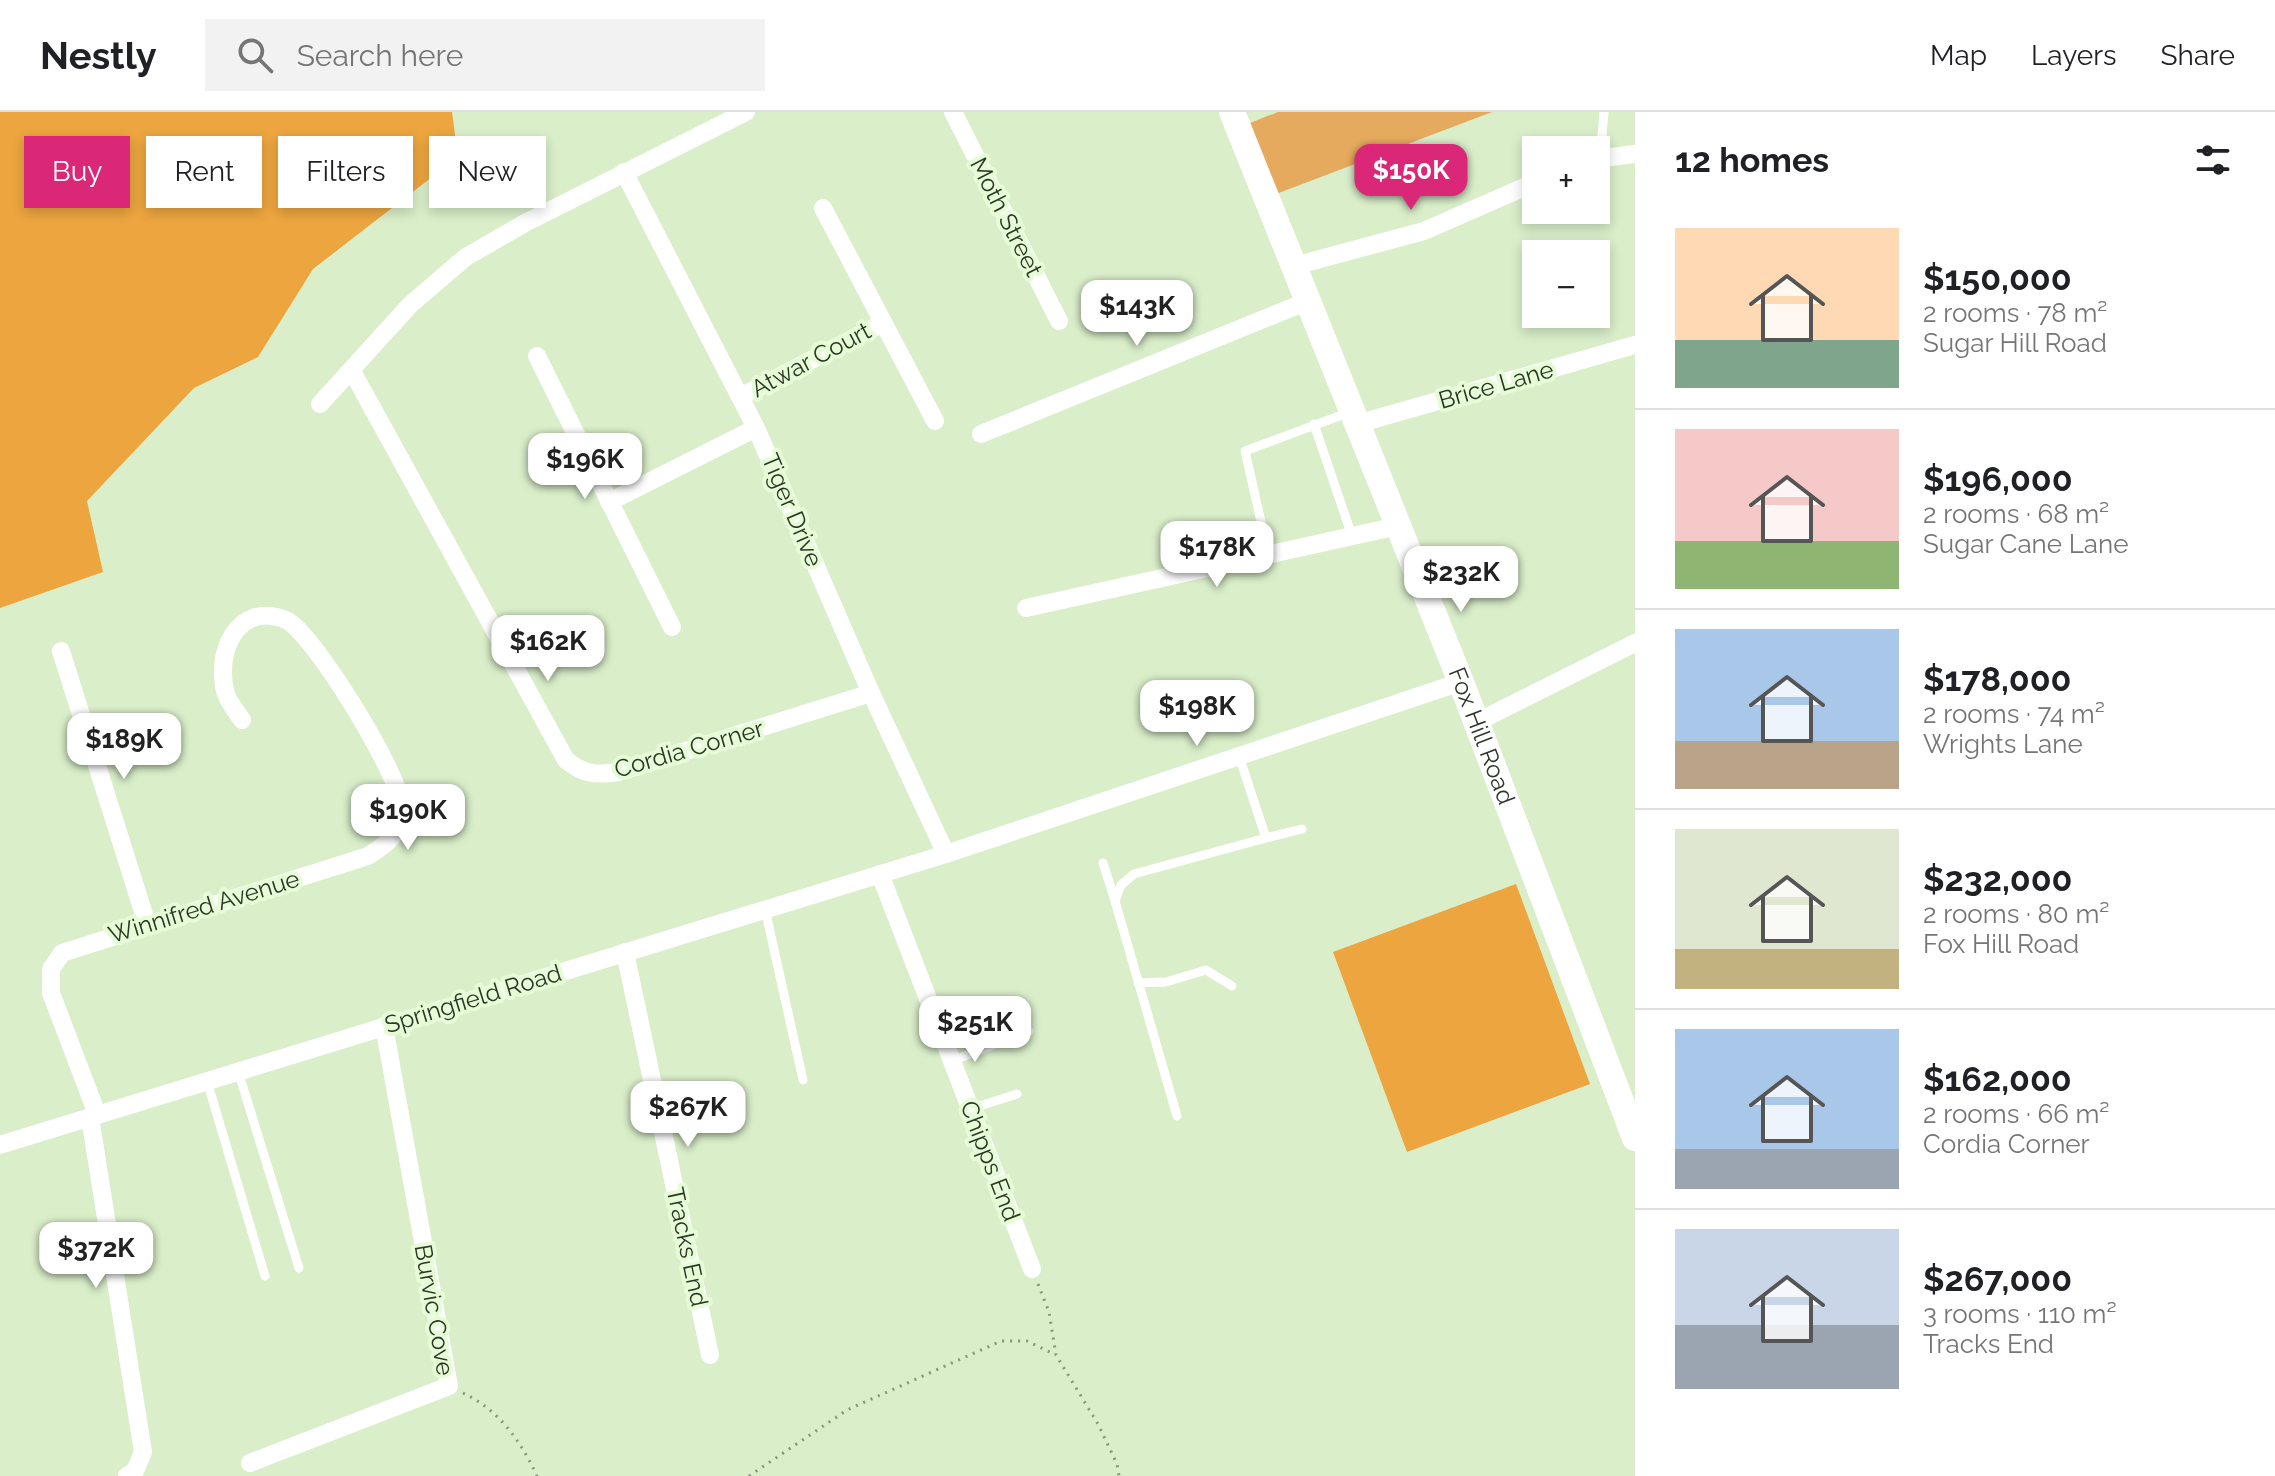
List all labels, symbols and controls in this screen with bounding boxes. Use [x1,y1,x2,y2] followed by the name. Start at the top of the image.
[205,19,765,91] search box
[40,33,157,78] text: Nestly
[233,33,277,77] icon: search
[297,38,463,73] text: Search here
[1930,39,1987,72] text: Map
[2031,39,2117,72] text: Layers
[2161,39,2235,72] text: Share
[24,136,130,208] chip: Buy
[146,136,262,208] chip: Rent
[278,136,413,208] chip: Filters
[429,136,546,208] chip: New
[1522,136,1610,328] map controls
[1522,136,1610,224] button: +
[2191,138,2235,182] icon: filters
[1675,140,1829,180] text: 12 homes
[1355,144,1467,212] pin: $150K
[964,152,1049,281] street label: Moth Street
[1372,155,1450,185] text: $150K
[1522,240,1610,328] button: −
[1923,258,2072,298] text: $150,000
[1739,260,1835,356] icon: home
[1081,280,1193,348] pin: $143K
[1099,291,1175,321] text: $143K
[1923,298,2107,328] text: 2 rooms · 78 m²
[746,316,876,403] street label: Atwar Court
[1923,328,2107,358] text: Sugar Hill Road
[1435,354,1557,415] street label: Brice Lane
[529,433,641,501] pin: $196K
[546,444,624,474] text: $196K
[756,449,829,571] street label: Tiger Drive
[1923,459,2073,499] text: $196,000
[1739,461,1835,557] icon: home
[1923,499,2109,529] text: 2 rooms · 68 m²
[1161,521,1273,589] pin: $178K
[1923,529,2128,559] text: Sugar Cane Lane
[1178,532,1256,562] text: $178K
[1405,546,1517,614] pin: $232K
[1422,557,1500,587] text: $232K
[492,615,604,683] pin: $162K
[509,626,587,656] text: $162K
[1923,659,2071,699] text: $178,000
[1739,661,1835,757] icon: home
[1443,663,1521,808] street label: Fox Hill Road
[1141,680,1253,748] pin: $198K
[1158,691,1236,721] text: $198K
[1923,699,2105,729] text: 2 rooms · 74 m²
[68,713,180,781] pin: $189K
[611,713,767,784] street label: Cordia Corner
[85,724,163,754] text: $189K
[1923,729,2083,759] text: Wrights Lane
[352,784,464,852] pin: $190K
[369,795,447,825] text: $190K
[1923,859,2072,899] text: $232,000
[1739,861,1835,957] icon: home
[105,864,303,949] street label: Winnifred Avenue
[1923,899,2109,929] text: 2 rooms · 80 m²
[1923,929,2079,959] text: Fox Hill Road
[381,958,565,1039] street label: Springfield Road
[919,996,1031,1064] pin: $251K
[937,1007,1013,1037] text: $251K
[1923,1059,2072,1099] text: $162,000
[1739,1061,1835,1157] icon: home
[632,1081,744,1149] pin: $267K
[649,1092,727,1122] text: $267K
[954,1097,1027,1225] street label: Chipps End
[1923,1099,2109,1129] text: 2 rooms · 66 m²
[1923,1129,2090,1159] text: Cordia Corner
[661,1185,714,1309] street label: Tracks End
[40,1222,152,1290] pin: $372K
[57,1233,135,1263] text: $372K
[409,1242,460,1378] street label: Burvic Cove
[1923,1259,2072,1299] text: $267,000
[1739,1261,1835,1357] icon: home
[1923,1299,2117,1329] text: 3 rooms · 110 m²
[1923,1329,2054,1359] text: Tracks End

